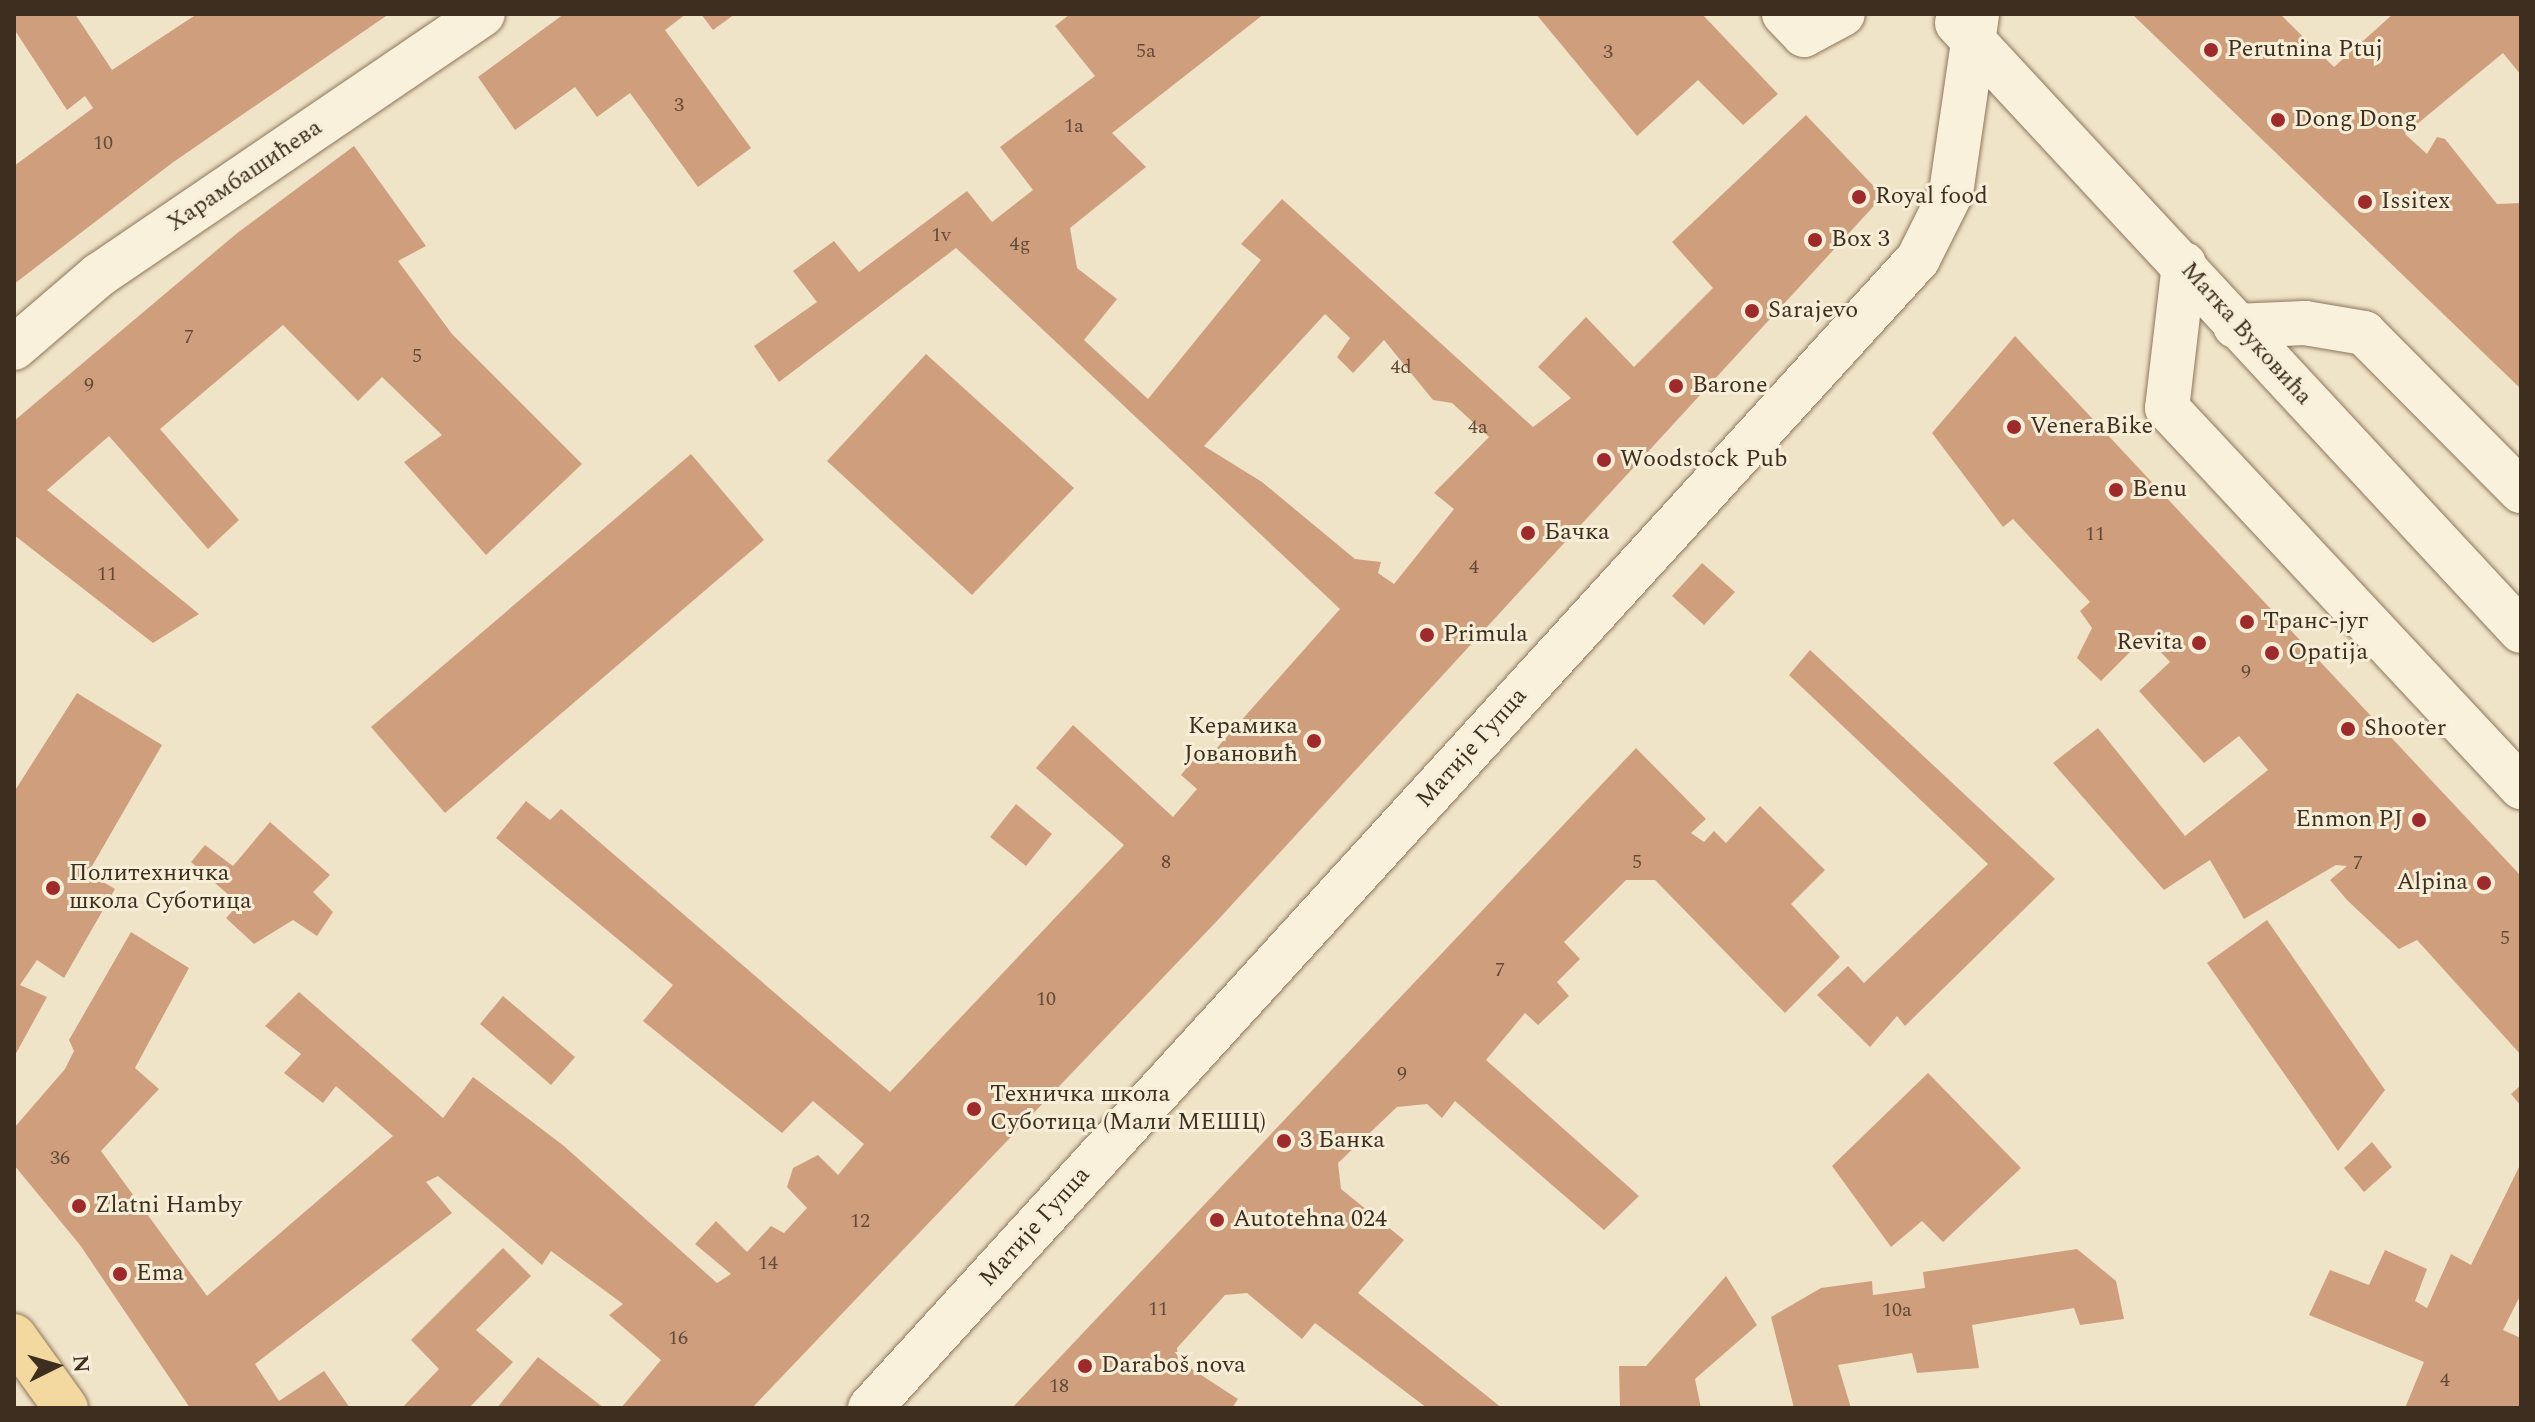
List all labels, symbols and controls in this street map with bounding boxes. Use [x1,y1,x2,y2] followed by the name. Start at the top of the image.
[2227,36,2383,64] place label: Perutnina Ptuj
[1136,39,1156,63] house number: 5a
[1603,40,1613,64] house number: 3
[2202,41,2220,59] marker: Perutnina Ptuj
[674,93,684,117] house number: 3
[2294,106,2417,134] place label: Dong Dong
[2269,111,2287,129] marker: Dong Dong
[162,114,328,238] street label: Харамбашићева
[1064,114,1084,138] house number: 1a
[93,131,113,155] house number: 10
[1875,183,1988,211] place label: Royal food
[1850,188,1868,206] marker: Royal food
[2381,188,2450,216] place label: Issitex
[2356,193,2374,211] marker: Issitex
[931,223,951,247] house number: 1v
[1831,226,1890,254] place label: Box 3
[1806,231,1824,249] marker: Box 3
[1010,232,1030,256] house number: 4g
[2174,257,2318,411] street label: Матка Вуковића
[1768,297,1858,325] place label: Sarajevo
[1743,302,1761,320] marker: Sarajevo
[184,325,194,349] house number: 7
[412,344,422,368] house number: 5
[1390,355,1412,379] house number: 4d
[1692,372,1768,400] place label: Barone
[84,373,94,397] house number: 9
[1667,377,1685,395] marker: Barone
[2030,413,2153,441] place label: VeneraBike
[1468,415,1488,439] house number: 4a
[2005,418,2023,436] marker: VeneraBike
[1620,446,1787,474] place label: Woodstock Pub
[1595,451,1613,469] marker: Woodstock Pub
[2132,476,2187,504] place label: Benu
[2107,481,2125,499] marker: Benu
[1544,519,1610,547] place label: Бачка
[2085,522,2105,546] house number: 11
[1519,524,1537,542] marker: Бачка
[1469,555,1479,579] house number: 4
[97,562,117,586] house number: 11
[2263,608,2368,636] place label: Транс-југ
[2238,613,2256,631] marker: Транс-југ
[1443,621,1528,649] place label: Primula
[1418,626,1436,644] marker: Primula
[2116,629,2183,657] place label: Revita
[2190,634,2208,652] marker: Revita
[2288,639,2368,667] place label: Opatija
[2263,644,2281,662] marker: Opatija
[2241,660,2251,684] house number: 9
[1411,682,1533,814] street label: Матије Гупца
[1184,713,1298,769] place label: Керамика Јовановић
[2364,715,2446,743] place label: Shooter
[2339,720,2357,738] marker: Shooter
[1305,732,1323,750] marker: Керамика Јовановић
[2295,806,2403,834] place label: Enmon PJ
[2410,811,2428,829] marker: Enmon PJ
[1161,850,1171,874] house number: 8
[1632,850,1642,874] house number: 5
[2353,851,2363,875] house number: 7
[69,860,252,916] place label: Политехничка школа Суботица
[2396,869,2468,897] place label: Alpina
[2475,874,2493,892] marker: Alpina
[44,879,62,897] marker: Политехничка школа Суботица
[2500,926,2510,950] house number: 5
[1495,958,1505,982] house number: 7
[1036,987,1056,1011] house number: 10
[1397,1062,1407,1086] house number: 9
[990,1081,1266,1137] place label: Техничка школа Суботица (Мали МЕШЦ)
[965,1100,983,1118] marker: Техничка школа Суботица (Мали МЕШЦ)
[1300,1127,1385,1155] place label: 3 Банка
[1275,1132,1293,1150] marker: 3 Банка
[50,1146,70,1170] house number: 36
[974,1161,1096,1293] street label: Матије Гупца
[95,1192,242,1220] place label: Zlatni Hamby
[70,1197,88,1215] marker: Zlatni Hamby
[1233,1206,1387,1234] place label: Autotehna 024
[850,1209,870,1233] house number: 12
[1208,1211,1226,1229] marker: Autotehna 024
[758,1251,778,1275] house number: 14
[136,1260,184,1288] place label: Ema
[111,1265,129,1283] marker: Ema
[1148,1297,1168,1321] house number: 11
[1882,1298,1912,1322] house number: 10a
[16,1326,96,1406] north arrow
[668,1326,688,1350] house number: 16
[1101,1352,1246,1380] place label: Daraboš nova
[63,1353,98,1374] text: N
[1076,1357,1094,1375] marker: Daraboš nova
[2440,1368,2450,1392] house number: 4
[1049,1374,1069,1398] house number: 18

